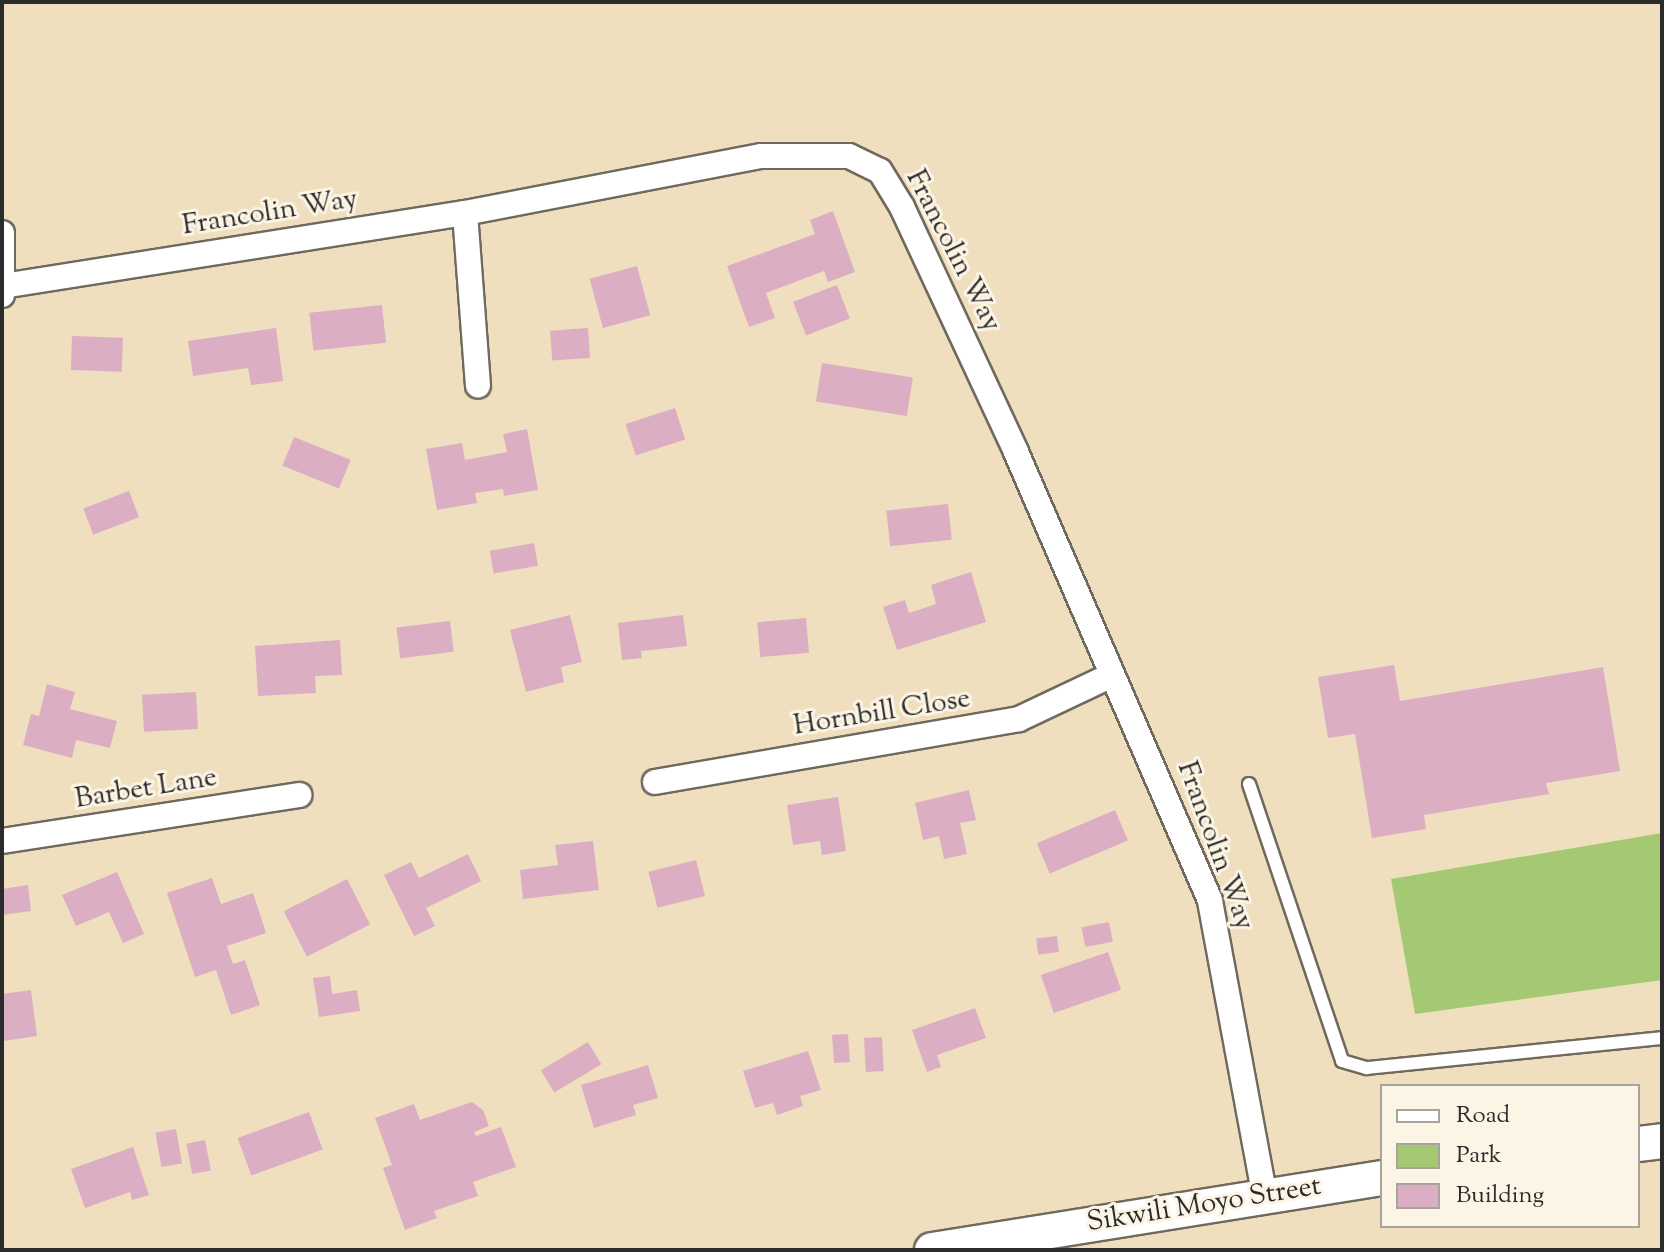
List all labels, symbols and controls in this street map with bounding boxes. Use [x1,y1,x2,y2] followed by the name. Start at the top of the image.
[898,165,1008,337] street label: Francolin Way
[180,183,360,243] street label: Francolin Way
[791,682,973,744] street label: Hornbill Close
[1169,757,1261,935] street label: Francolin Way
[73,761,219,817] street label: Barbet Lane
[1380,1084,1640,1228] legend
[1456,1099,1510,1133] text: Road
[1456,1139,1502,1173] text: Park
[1084,1170,1324,1240] street label: Sikwili Moyo Street
[1456,1179,1544,1213] text: Building

